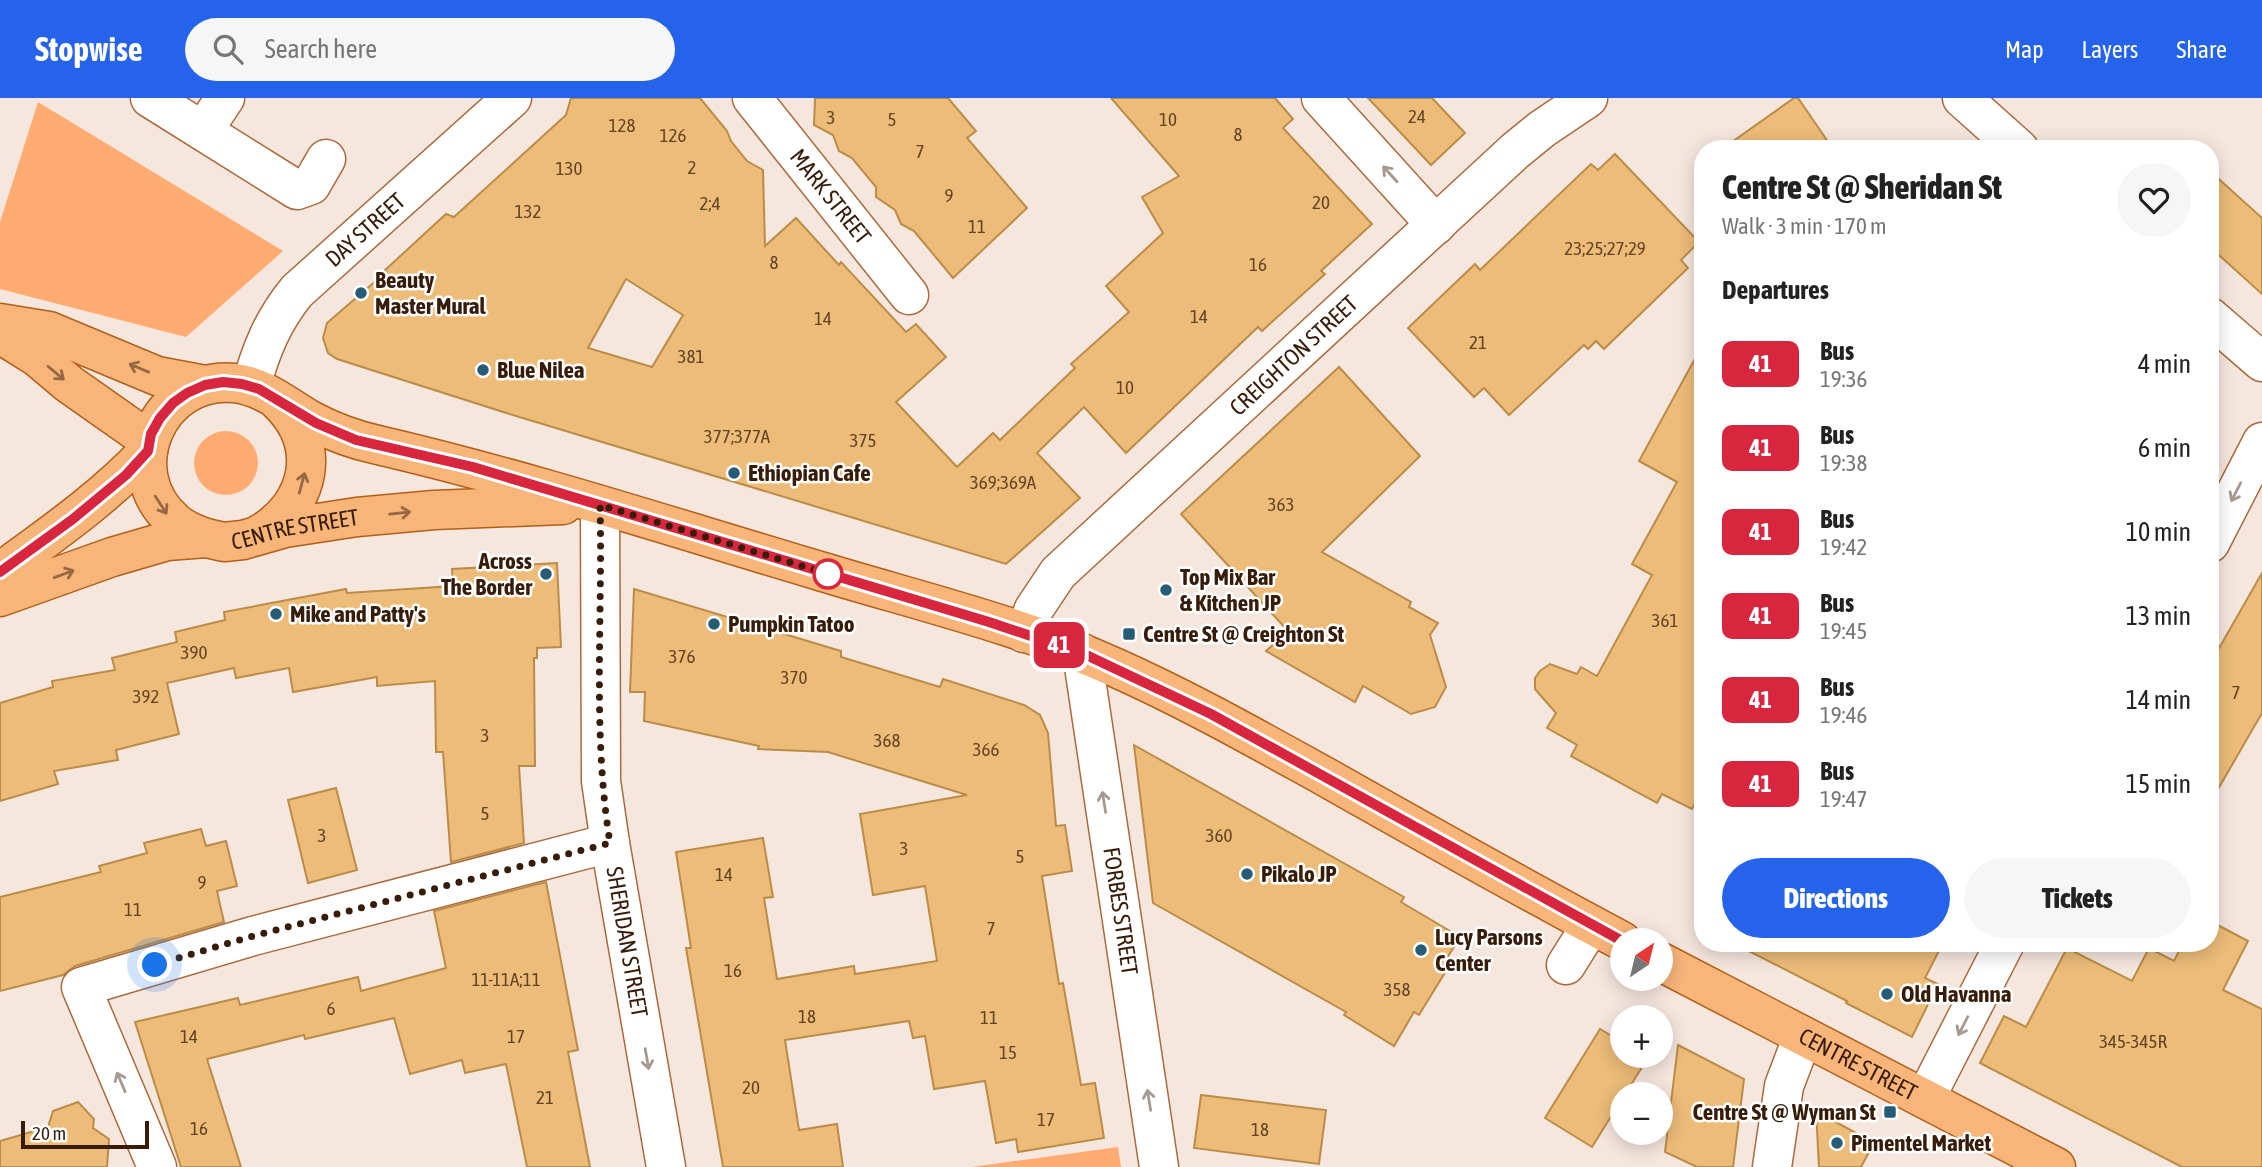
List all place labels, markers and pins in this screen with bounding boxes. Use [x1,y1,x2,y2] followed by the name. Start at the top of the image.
[375,267,487,319] place label: Beauty Master Mural
[353,285,369,301] marker: Beauty Master Mural
[497,357,585,383] place label: Blue Nilea
[475,362,491,378] marker: Blue Nilea
[748,460,871,486] place label: Ethiopian Cafe
[726,465,742,481] marker: Ethiopian Cafe
[441,548,533,600] place label: Across The Border
[813,559,843,589] unlabelled marker
[1180,564,1281,616] place label: Top Mix Bar & Kitchen JP
[538,566,554,582] marker: Across The Border
[1158,582,1174,598] marker: Top Mix Bar & Kitchen JP
[290,601,426,627] place label: Mike and Patty's
[268,606,284,622] marker: Mike and Patty's
[728,611,855,637] place label: Pumpkin Tatoo
[706,616,722,632] marker: Pumpkin Tatoo
[1143,621,1345,647] place label: Centre St @ Creighton St
[1121,626,1137,642] marker: Centre St @ Creighton St
[1261,861,1337,887] place label: Pikalo JP
[1239,866,1255,882] marker: Pikalo JP
[1435,924,1543,976] place label: Lucy Parsons Center
[1413,942,1429,958] marker: Lucy Parsons Center
[1901,981,2012,1007] place label: Old Havanna
[1879,986,1895,1002] marker: Old Havanna
[1693,1099,1876,1125] place label: Centre St @ Wyman St
[1882,1104,1898,1120] marker: Centre St @ Wyman St
[1851,1130,1992,1156] place label: Pimentel Market
[1829,1135,1845,1151] marker: Pimentel Market

